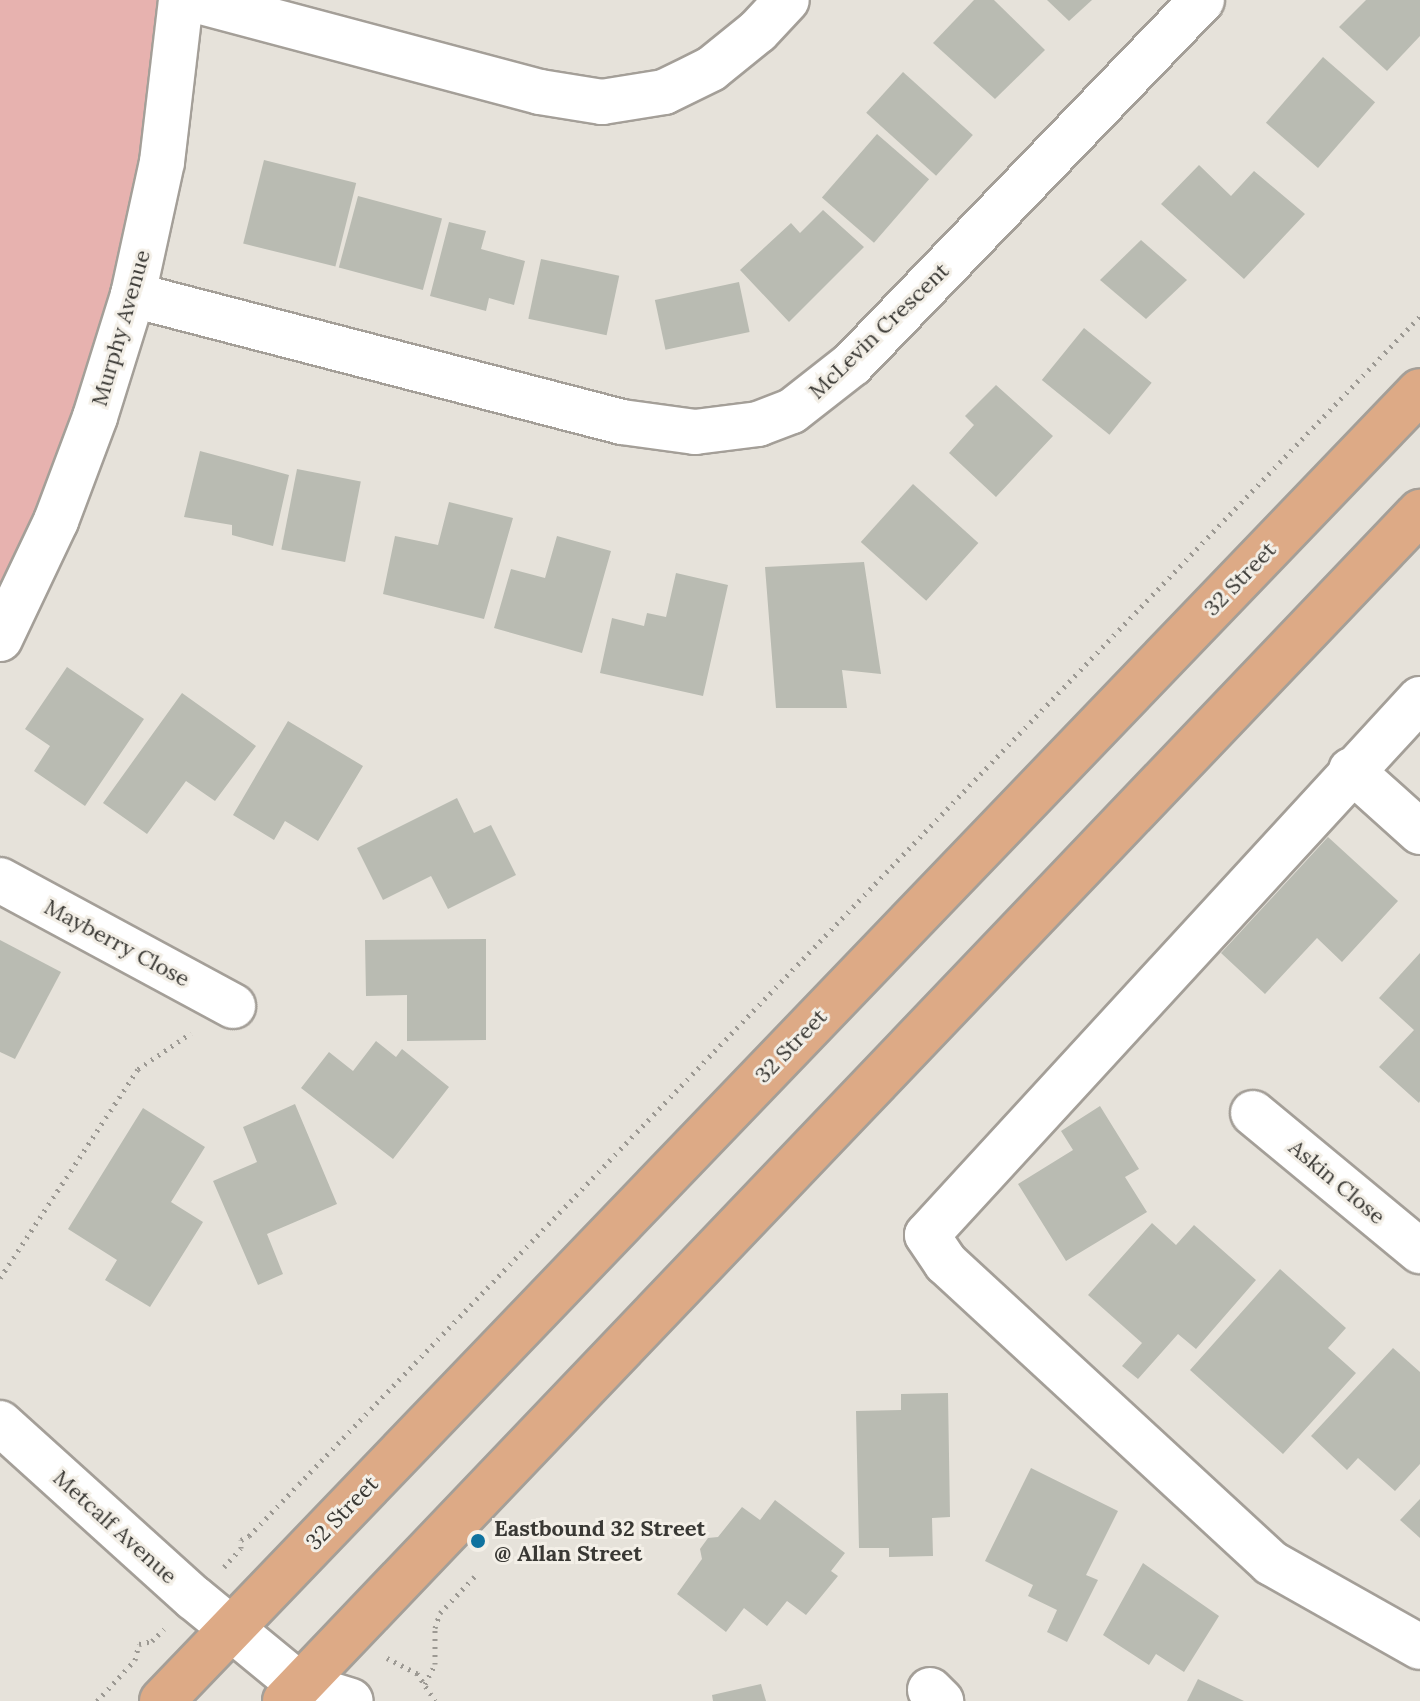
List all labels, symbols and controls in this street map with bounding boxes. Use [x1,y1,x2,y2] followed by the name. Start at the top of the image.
[86,247,156,409] street label: Murphy Avenue
[804,257,954,405] street label: McLevin Crescent
[1198,537,1282,621] street label: 32 Street
[40,894,194,992] street label: Mayberry Close
[749,1004,833,1088] street label: 32 Street
[1284,1134,1390,1230] street label: Askin Close
[48,1465,182,1589] street label: Metcalf Avenue
[300,1471,384,1555] street label: 32 Street
[494,1515,706,1566] place label: Eastbound 32 Street @ Allan Street
[469,1532,487,1550] marker: Eastbound 32 Street @ Allan Street

